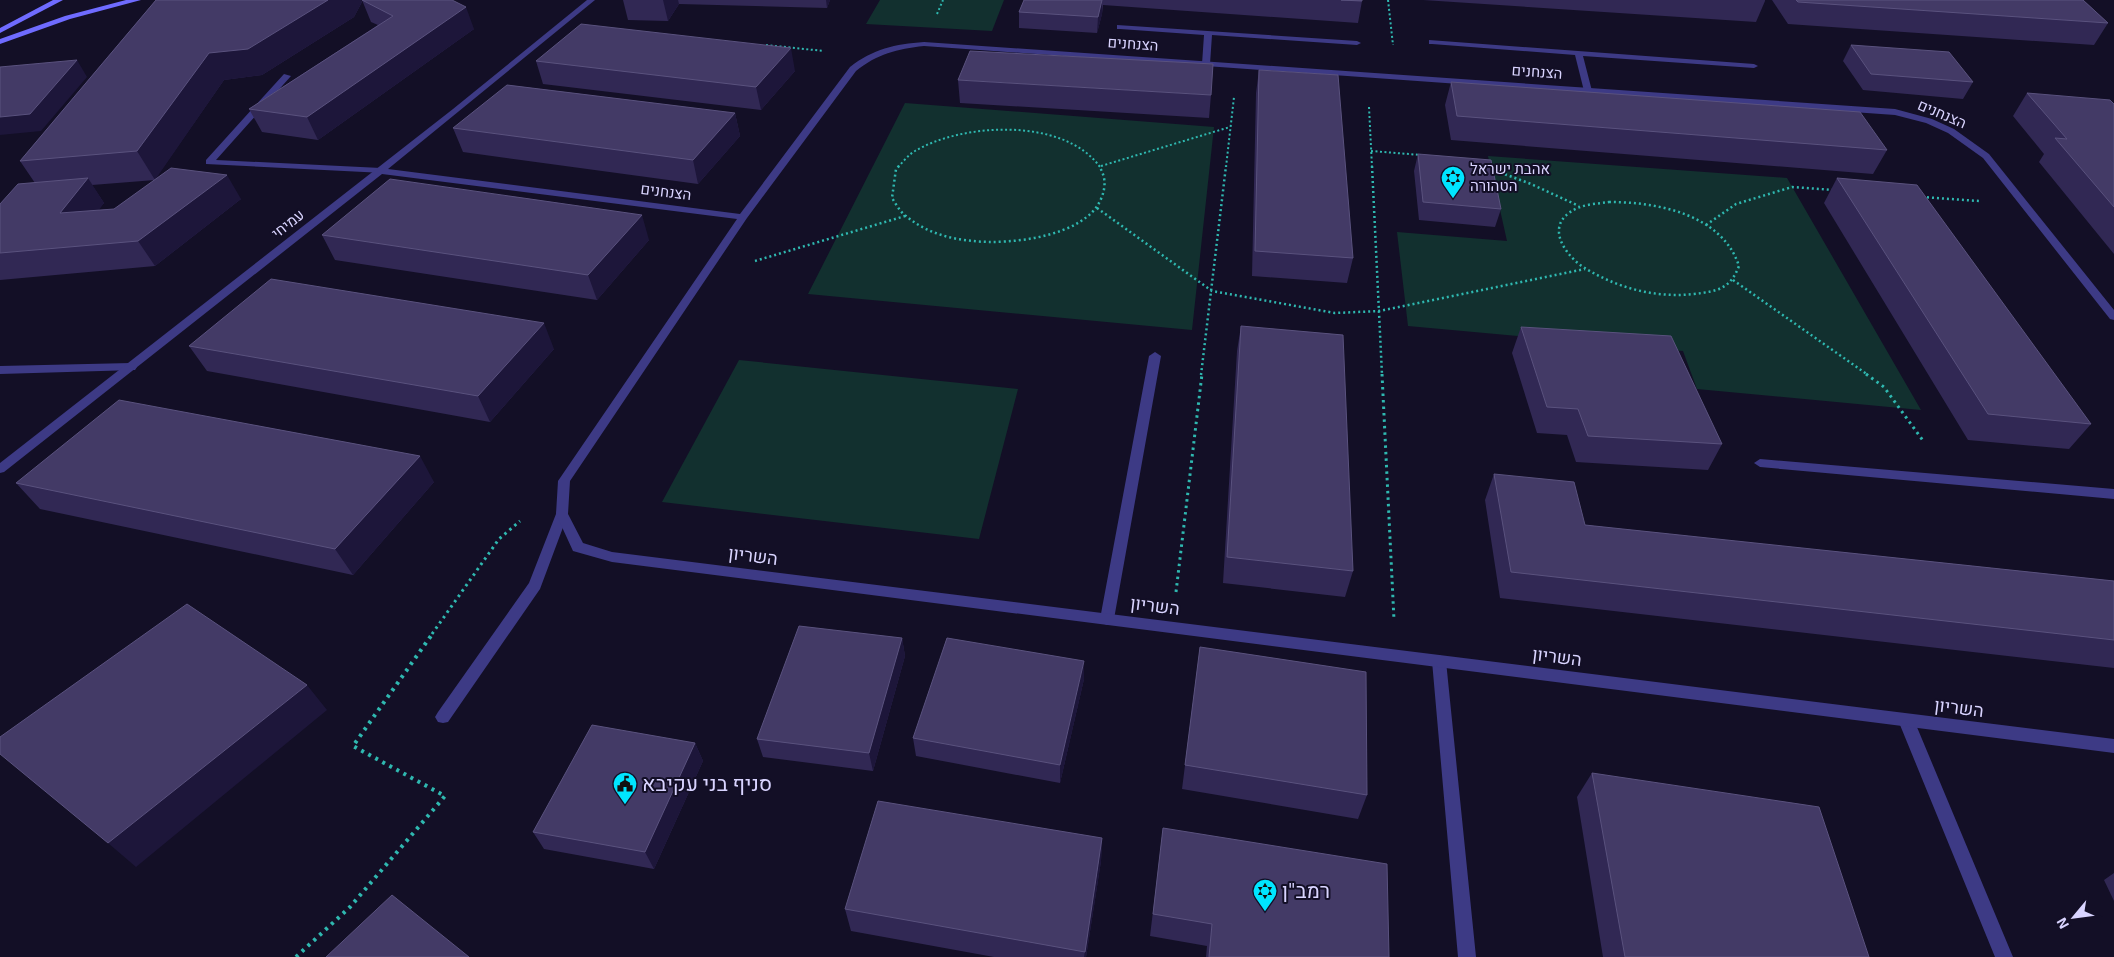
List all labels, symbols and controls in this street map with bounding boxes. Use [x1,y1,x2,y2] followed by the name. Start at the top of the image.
[1107,32,1159,54] street label: הצנחנים
[1511,60,1563,82] street label: הצנחנים
[1915,95,1969,131] street label: הצנחנים
[1470,159,1550,194] place label: אהבת ישראל הטהורה
[1440,165,1466,199] synagogue icon: אהבת ישראל הטהורה
[640,179,693,203] street label: הצנחנים
[268,205,307,241] street label: עמיחי
[727,541,779,569] street label: השריון
[1129,591,1181,619] street label: השריון
[1531,642,1583,670] street label: השריון
[1933,693,1985,721] street label: השריון
[642,770,772,795] place label: סניף בני עקיבא
[612,771,638,805] public building icon: סניף בני עקיבא
[1282,877,1330,902] place label: רמב"ן
[1252,878,1278,912] synagogue icon: רמב"ן
[2049,892,2099,942] north arrow
[2052,915,2072,932] text: N

